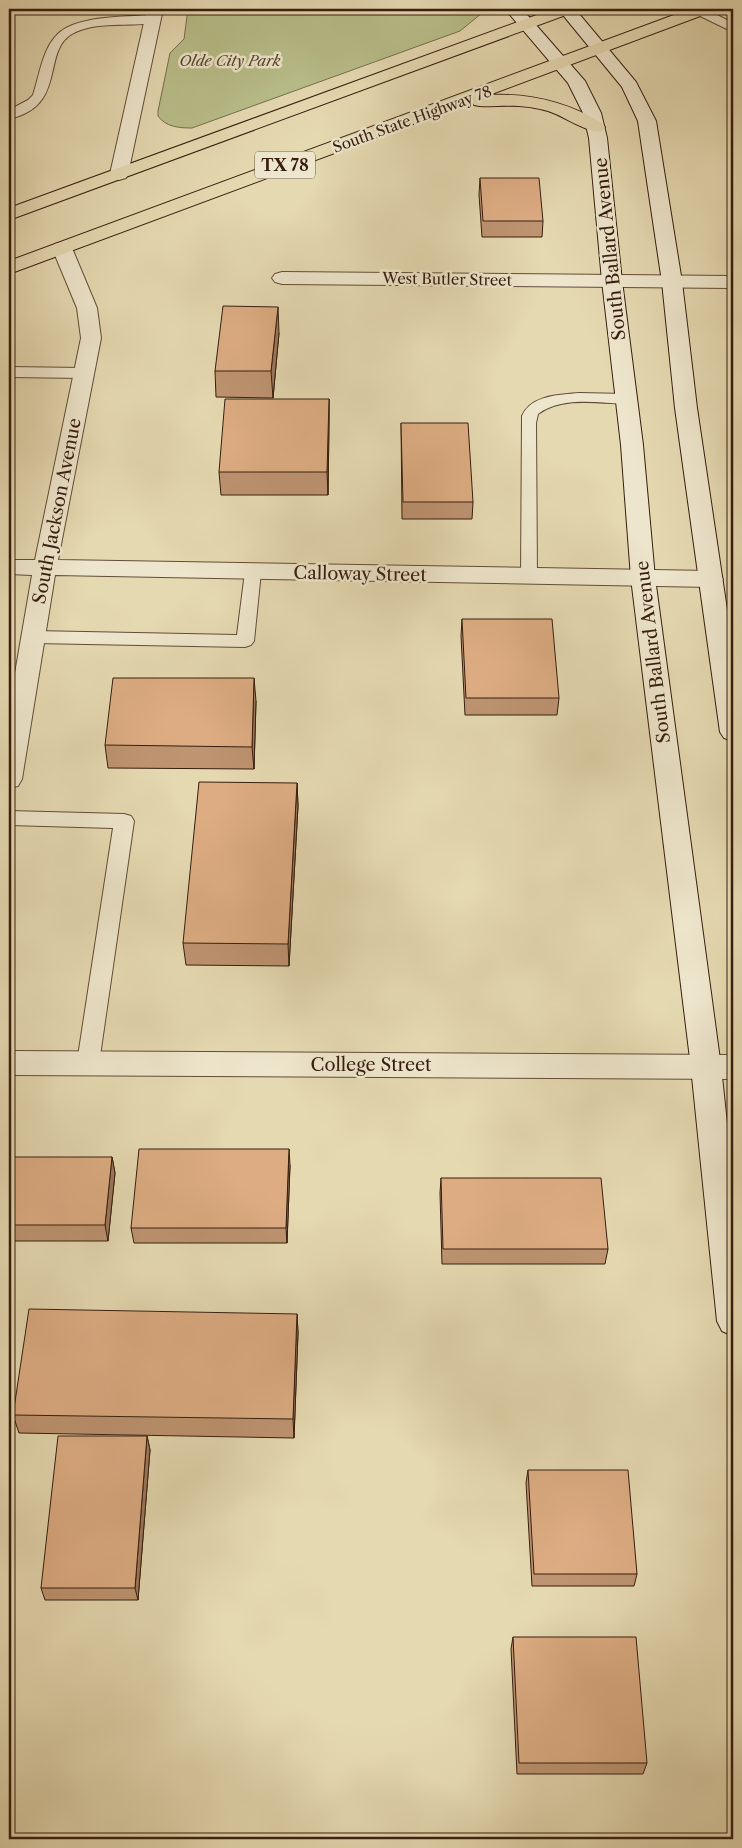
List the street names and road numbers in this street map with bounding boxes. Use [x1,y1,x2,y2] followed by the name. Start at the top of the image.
[330,81,494,157] street label: South State Highway 78
[255,152,315,178] road number: TX 78
[589,156,631,342] street label: South Ballard Avenue
[381,268,513,290] street label: West Butler Street
[28,416,86,606] street label: South Jackson Avenue
[631,559,675,745] street label: South Ballard Avenue
[293,562,427,586] street label: Calloway Street
[311,1054,432,1076] street label: College Street

